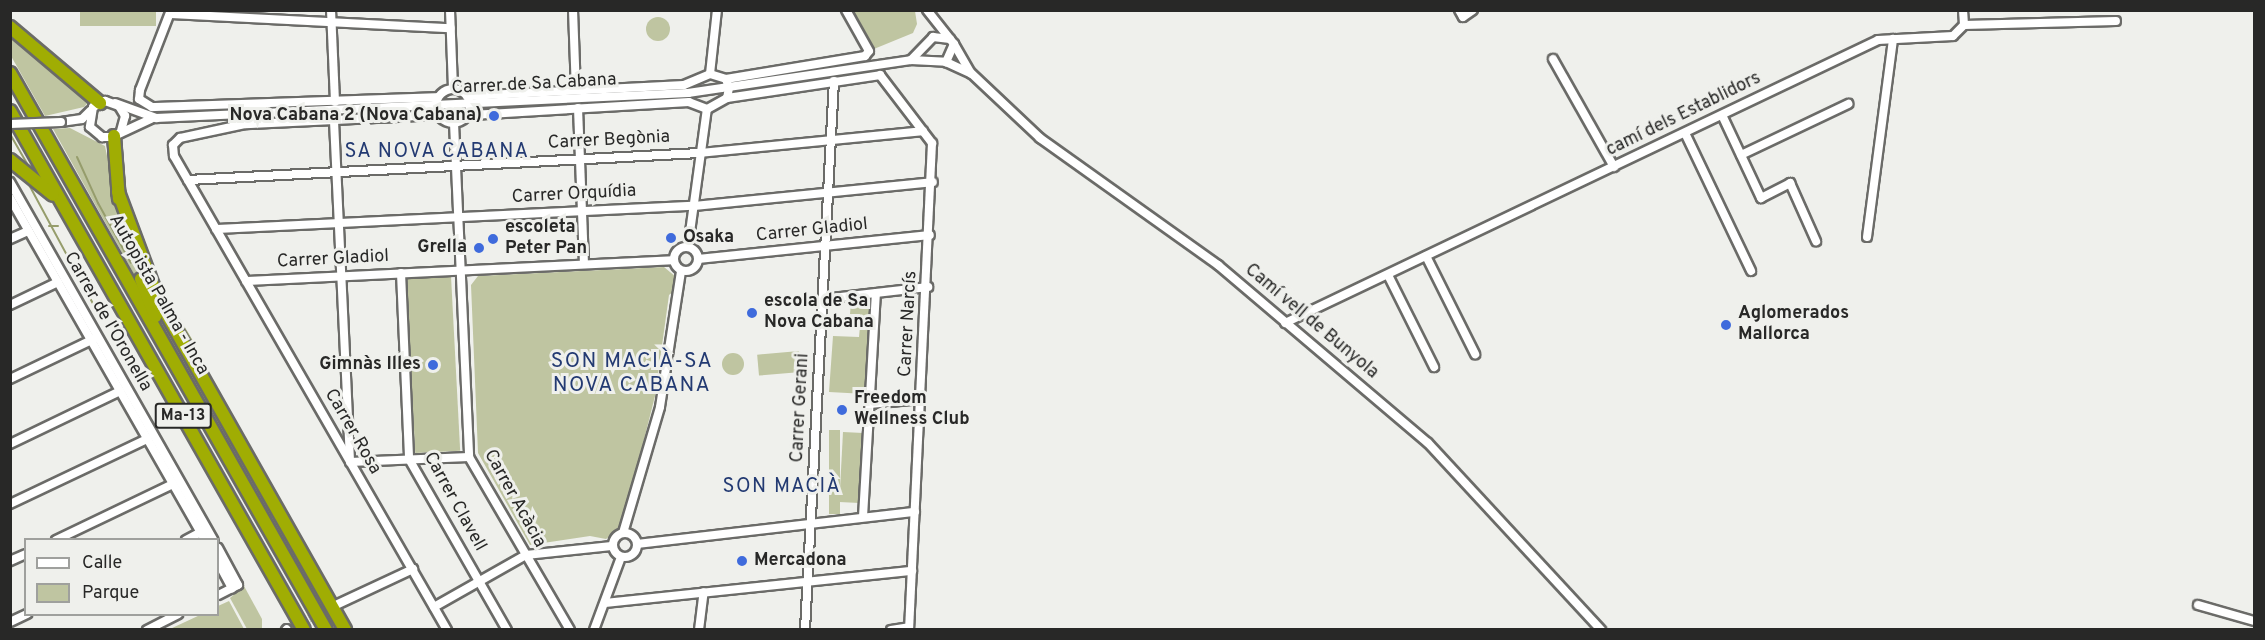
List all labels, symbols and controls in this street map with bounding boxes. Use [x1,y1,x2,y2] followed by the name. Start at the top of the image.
[1603,68,1765,162] street label: camí dels Establidors
[451,70,617,100] street label: Carrer de Sa Cabana
[230,105,482,127] place label: Nova Cabana 2 (Nova Cabana)
[487,109,501,123] marker: Nova Cabana 2 (Nova Cabana)
[547,127,671,155] street label: Carrer Begònia
[344,140,530,164] district label: SA NOVA CABANA
[511,181,637,209] street label: Carrer Orquídia
[103,211,213,379] street label: Autopista Palma - Inca
[755,214,869,248] street label: Carrer Gladiol
[505,218,587,260] place label: escoleta Peter Pan
[683,227,734,249] place label: Osaka
[664,231,678,245] marker: Osaka
[486,232,500,246] marker: escoleta Peter Pan
[417,237,467,259] place label: Grella
[472,241,486,255] marker: Grella
[276,246,390,274] street label: Carrer Gladiol
[58,249,156,395] street label: Carrer de l'Oronella
[1240,260,1382,384] street label: Camí vell de Bunyola
[895,270,923,378] street label: Carrer Narcís
[764,292,874,334] place label: escola de Sa Nova Cabana
[1738,304,1849,346] place label: Aglomerados Mallorca
[745,306,759,320] marker: escola de Sa Nova Cabana
[1719,318,1733,332] marker: Aglomerados Mallorca
[551,349,713,399] district label: SON MACIÀ-SA NOVA CABANA
[787,353,815,463] street label: Carrer Gerani
[319,354,421,376] place label: Gimnàs Illes
[426,358,440,372] marker: Gimnàs Illes
[319,385,385,479] street label: Carrer Rosa
[854,389,970,432] place label: Freedom Wellness Club
[154,403,212,429] road number: Ma-13
[835,403,849,417] marker: Freedom Wellness Club
[478,446,550,552] street label: Carrer Acàcia
[418,449,490,555] street label: Carrer Clavell
[723,475,841,499] district label: SON MACIÀ
[24,538,219,616] legend
[754,550,847,572] place label: Mercadona
[82,552,122,575] text: Calle
[735,554,749,568] marker: Mercadona
[82,582,139,605] text: Parque

